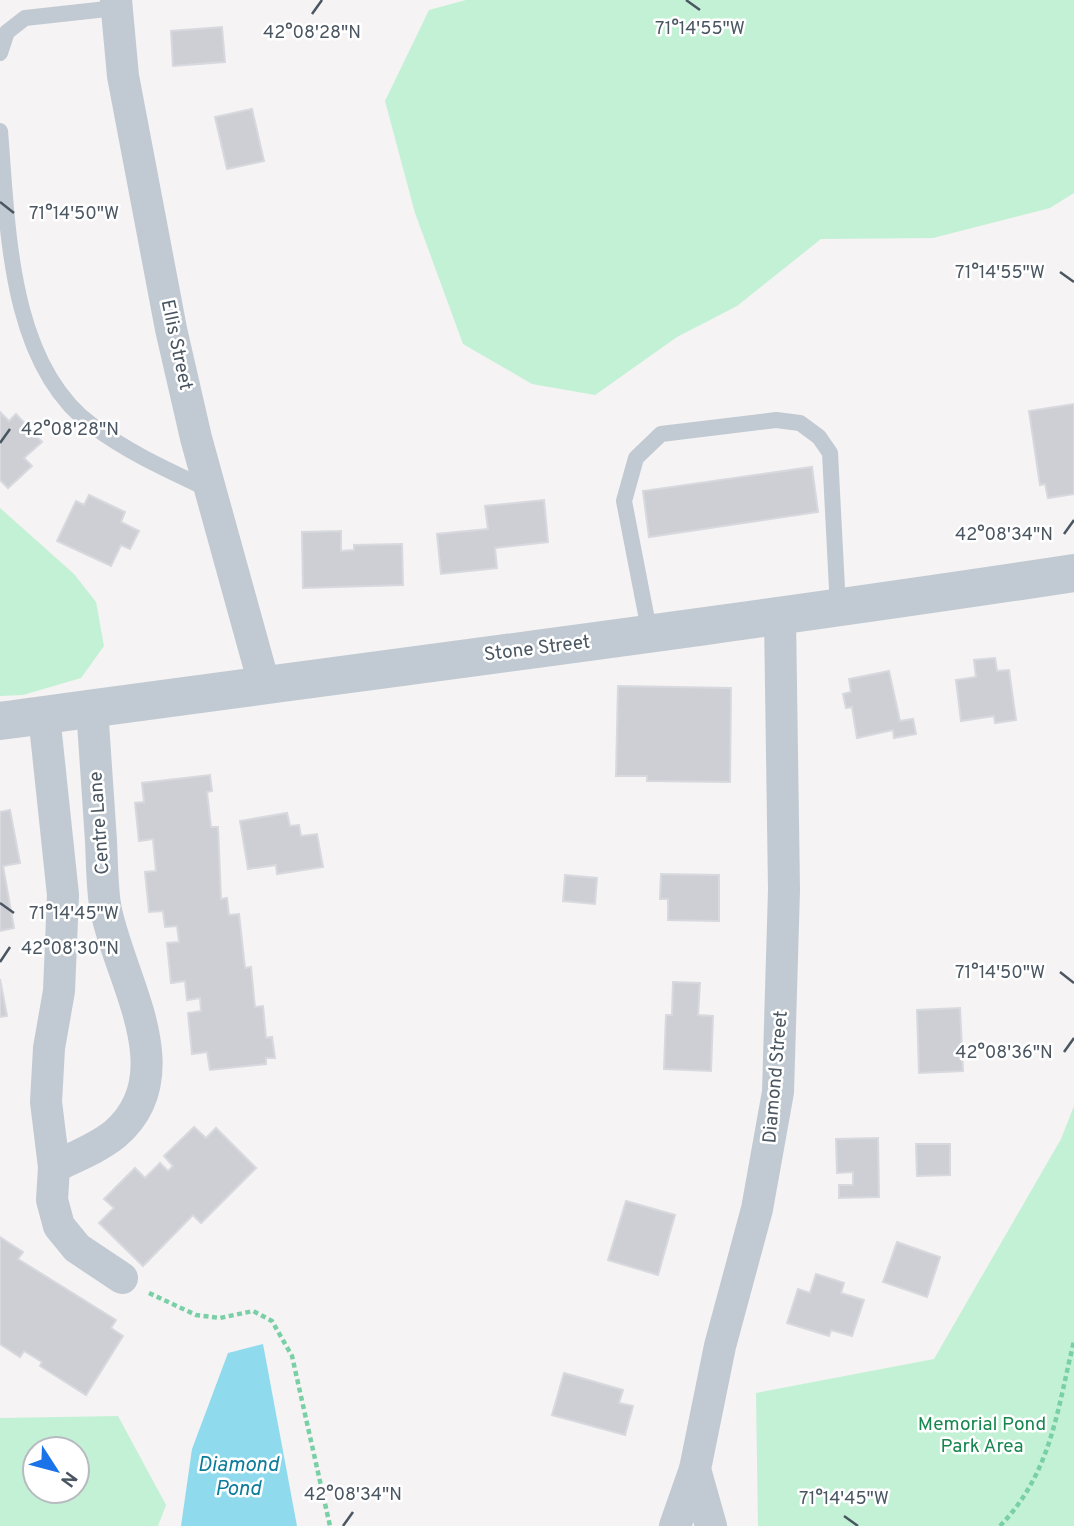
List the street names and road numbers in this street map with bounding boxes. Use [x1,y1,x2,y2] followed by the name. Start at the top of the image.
[155,298,197,392] street label: Ellis Street
[483,631,591,667] street label: Stone Street
[84,771,116,875] street label: Centre Lane
[758,1010,794,1144] street label: Diamond Street

